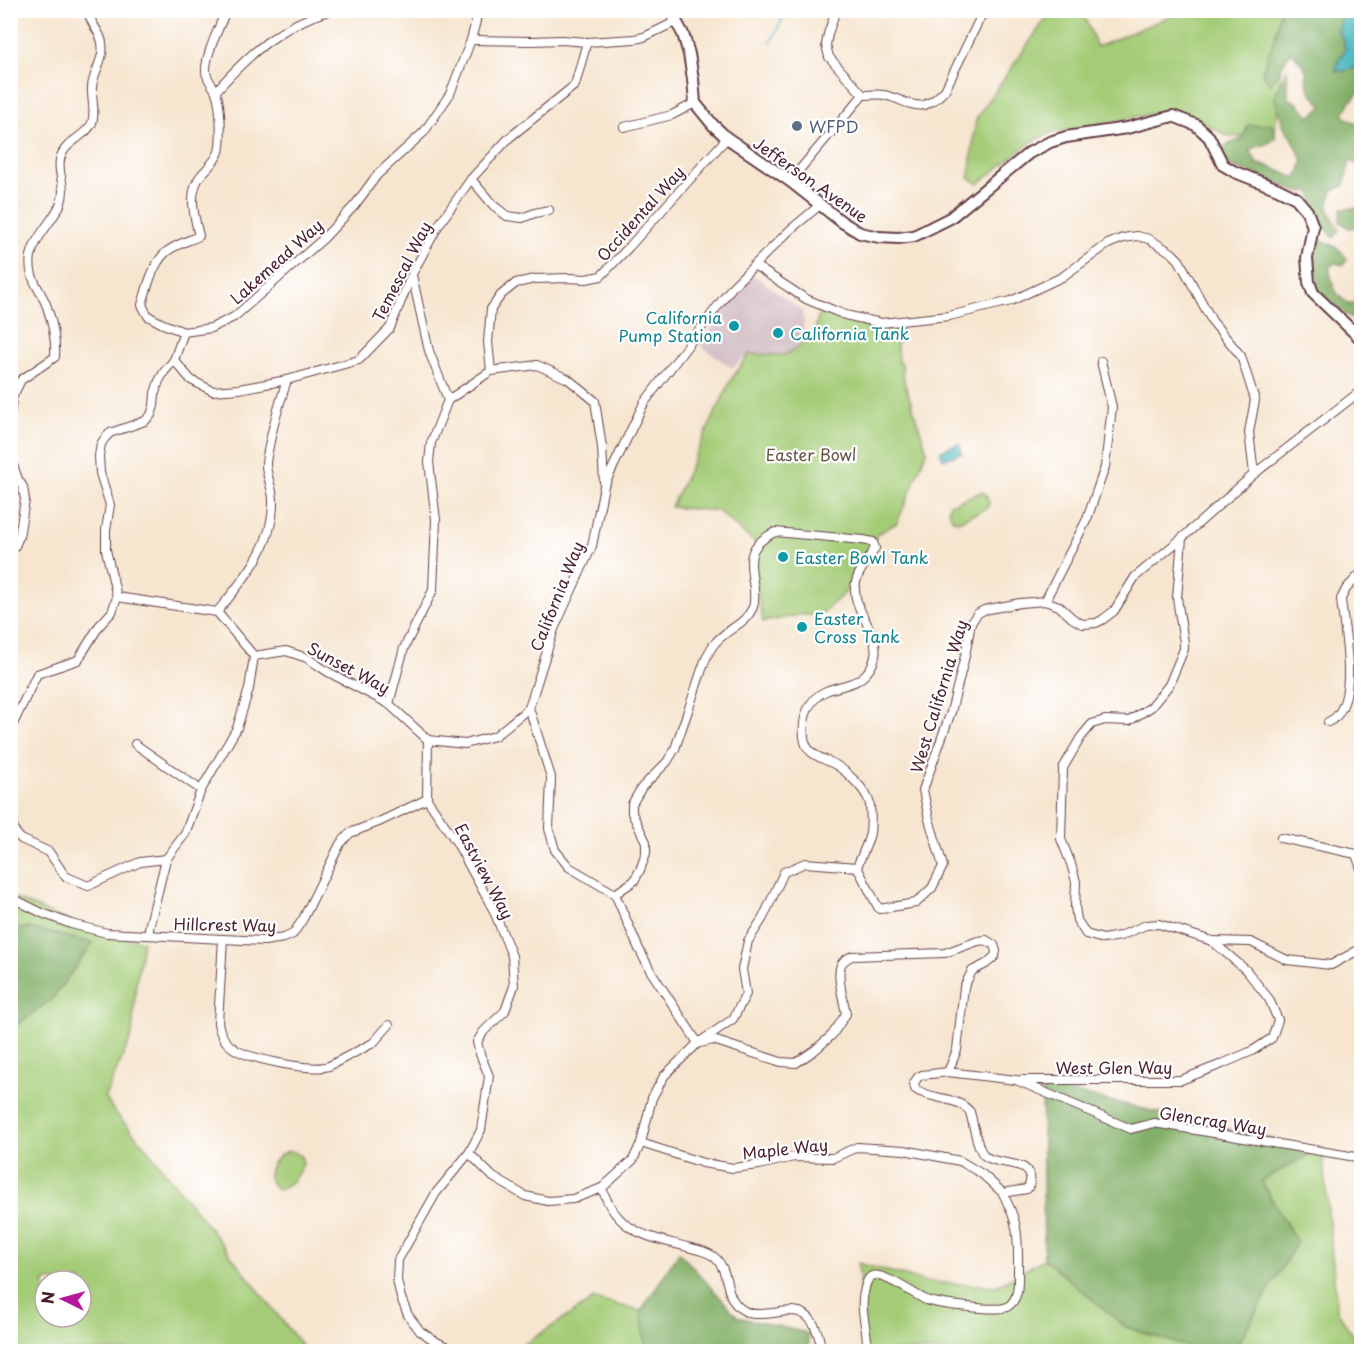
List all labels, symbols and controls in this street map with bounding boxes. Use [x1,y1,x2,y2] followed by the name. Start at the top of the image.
[809,114,859,138] place label: WFPD
[790,119,804,133] marker: WFPD
[749,131,873,228] street label: Jefferson Avenue
[591,160,689,266] street label: Occidental Way
[224,213,328,309] street label: Lakemead Way
[365,217,437,325] street label: Temescal Way
[618,305,722,347] place label: California Pump Station
[727,319,741,333] marker: California Pump Station
[790,321,910,345] place label: California Tank
[771,326,785,340] marker: California Tank
[766,442,856,466] park label: Easter Bowl
[523,537,589,655] street label: California Way
[795,545,929,569] place label: Easter Bowl Tank
[776,550,790,564] marker: Easter Bowl Tank
[814,606,900,648] place label: Easter Cross Tank
[903,616,973,776] street label: West California Way
[795,620,809,634] marker: Easter Cross Tank
[303,635,395,699] street label: Sunset Way
[450,819,520,923] street label: Eastview Way
[173,911,277,937] street label: Hillcrest Way
[1056,1055,1173,1079] street label: West Glen Way
[1158,1100,1268,1140] street label: Glencrag Way
[741,1132,829,1164] street label: Maple Way
[33,1269,93,1329] north arrow
[35,1290,60,1305] text: N

